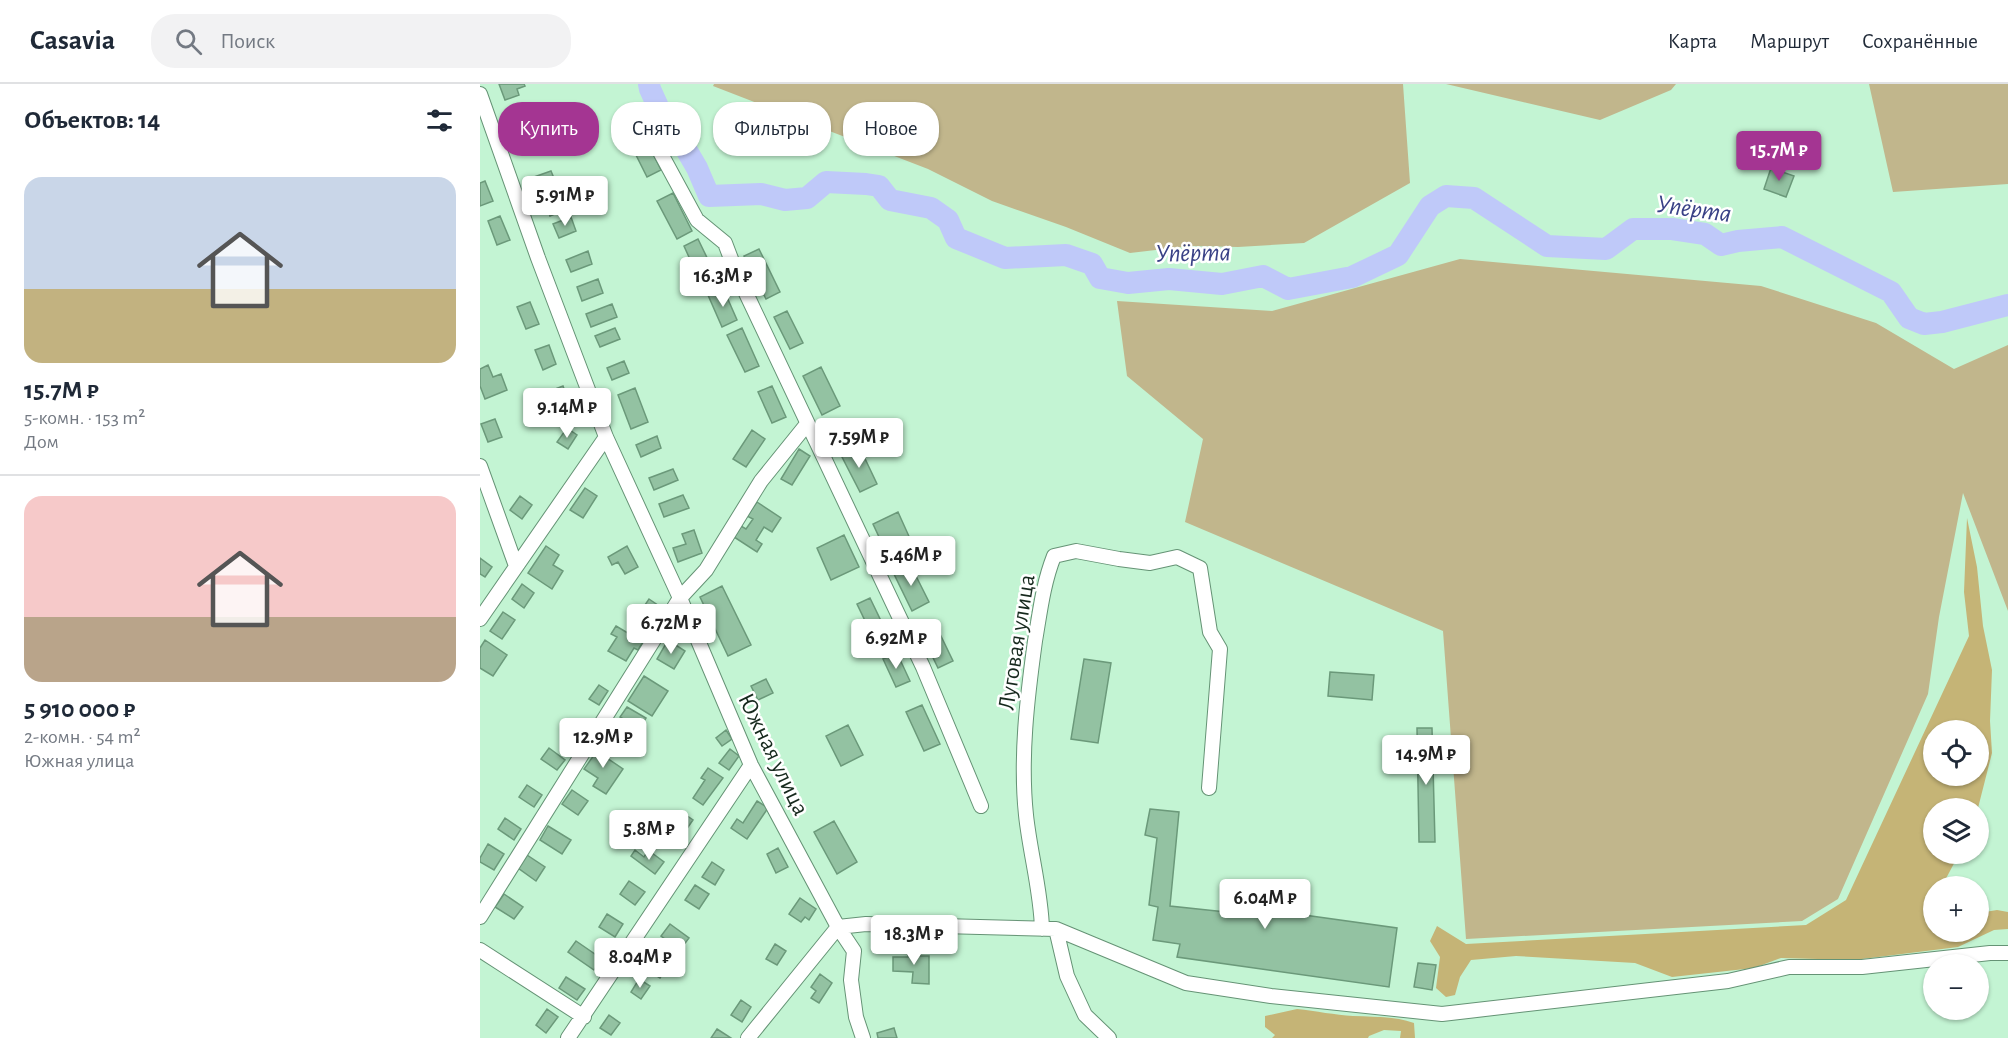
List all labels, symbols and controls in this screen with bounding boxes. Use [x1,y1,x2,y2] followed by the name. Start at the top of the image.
[151,14,571,68] search box
[172,25,205,58] icon: search
[30,27,115,55] text: Casavia
[220,30,275,52] text: Поиск
[1668,31,1717,52] text: Карта
[1750,31,1829,52] text: Маршрут
[1862,31,1978,52] text: Сохранённые
[498,102,599,156] chip: Купить
[611,102,701,156] chip: Снять
[713,102,831,156] chip: Фильтры
[843,102,939,156] chip: Новое
[423,104,456,137] icon: filters
[24,107,160,133] text: Объектов: 14
[1724,131,1834,182] pin: 15.7M ₽
[1750,140,1808,160] text: 15.7M ₽
[510,176,620,227] pin: 5.91M ₽
[536,185,594,205] text: 5.91M ₽
[1655,191,1733,227] water label: Упёрта
[186,216,294,324] icon: home
[1155,239,1231,267] water label: Упёрта
[668,257,778,308] pin: 16.3M ₽
[694,266,752,286] text: 16.3M ₽
[24,377,99,403] text: 15.7M ₽
[512,388,622,439] pin: 9.14M ₽
[537,397,597,417] text: 9.14M ₽
[24,408,145,428] text: 5-комн. · 153 m²
[804,418,914,469] pin: 7.59M ₽
[829,427,889,447] text: 7.59M ₽
[24,432,59,452] text: Дом
[186,535,294,643] icon: home
[856,536,966,587] pin: 5.46M ₽
[880,545,942,565] text: 5.46M ₽
[994,573,1040,712] street label: Луговая улица
[616,604,726,655] pin: 6.72M ₽
[641,613,701,633] text: 6.72M ₽
[841,619,951,670] pin: 6.92M ₽
[865,628,927,648] text: 6.92M ₽
[733,690,813,819] street label: Южная улица
[24,696,135,722] text: 5 910 000 ₽
[548,718,658,769] pin: 12.9M ₽
[1923,720,1989,1020] map controls
[1923,720,1989,786] button: locate
[24,727,140,747] text: 2-комн. · 54 m²
[573,727,633,747] text: 12.9M ₽
[1371,735,1481,786] pin: 14.9M ₽
[1396,744,1456,764] text: 14.9M ₽
[24,751,134,771] text: Южная улица
[1923,798,1989,864] button: layers
[600,810,698,861] pin: 5.8M ₽
[623,819,675,839] text: 5.8M ₽
[1923,876,1989,942] button: +
[1210,879,1320,930] pin: 6.04M ₽
[1233,888,1297,908] text: 6.04M ₽
[859,915,969,966] pin: 18.3M ₽
[885,924,943,944] text: 18.3M ₽
[585,938,695,989] pin: 8.04M ₽
[608,947,672,967] text: 8.04M ₽
[1923,954,1989,1020] button: −

